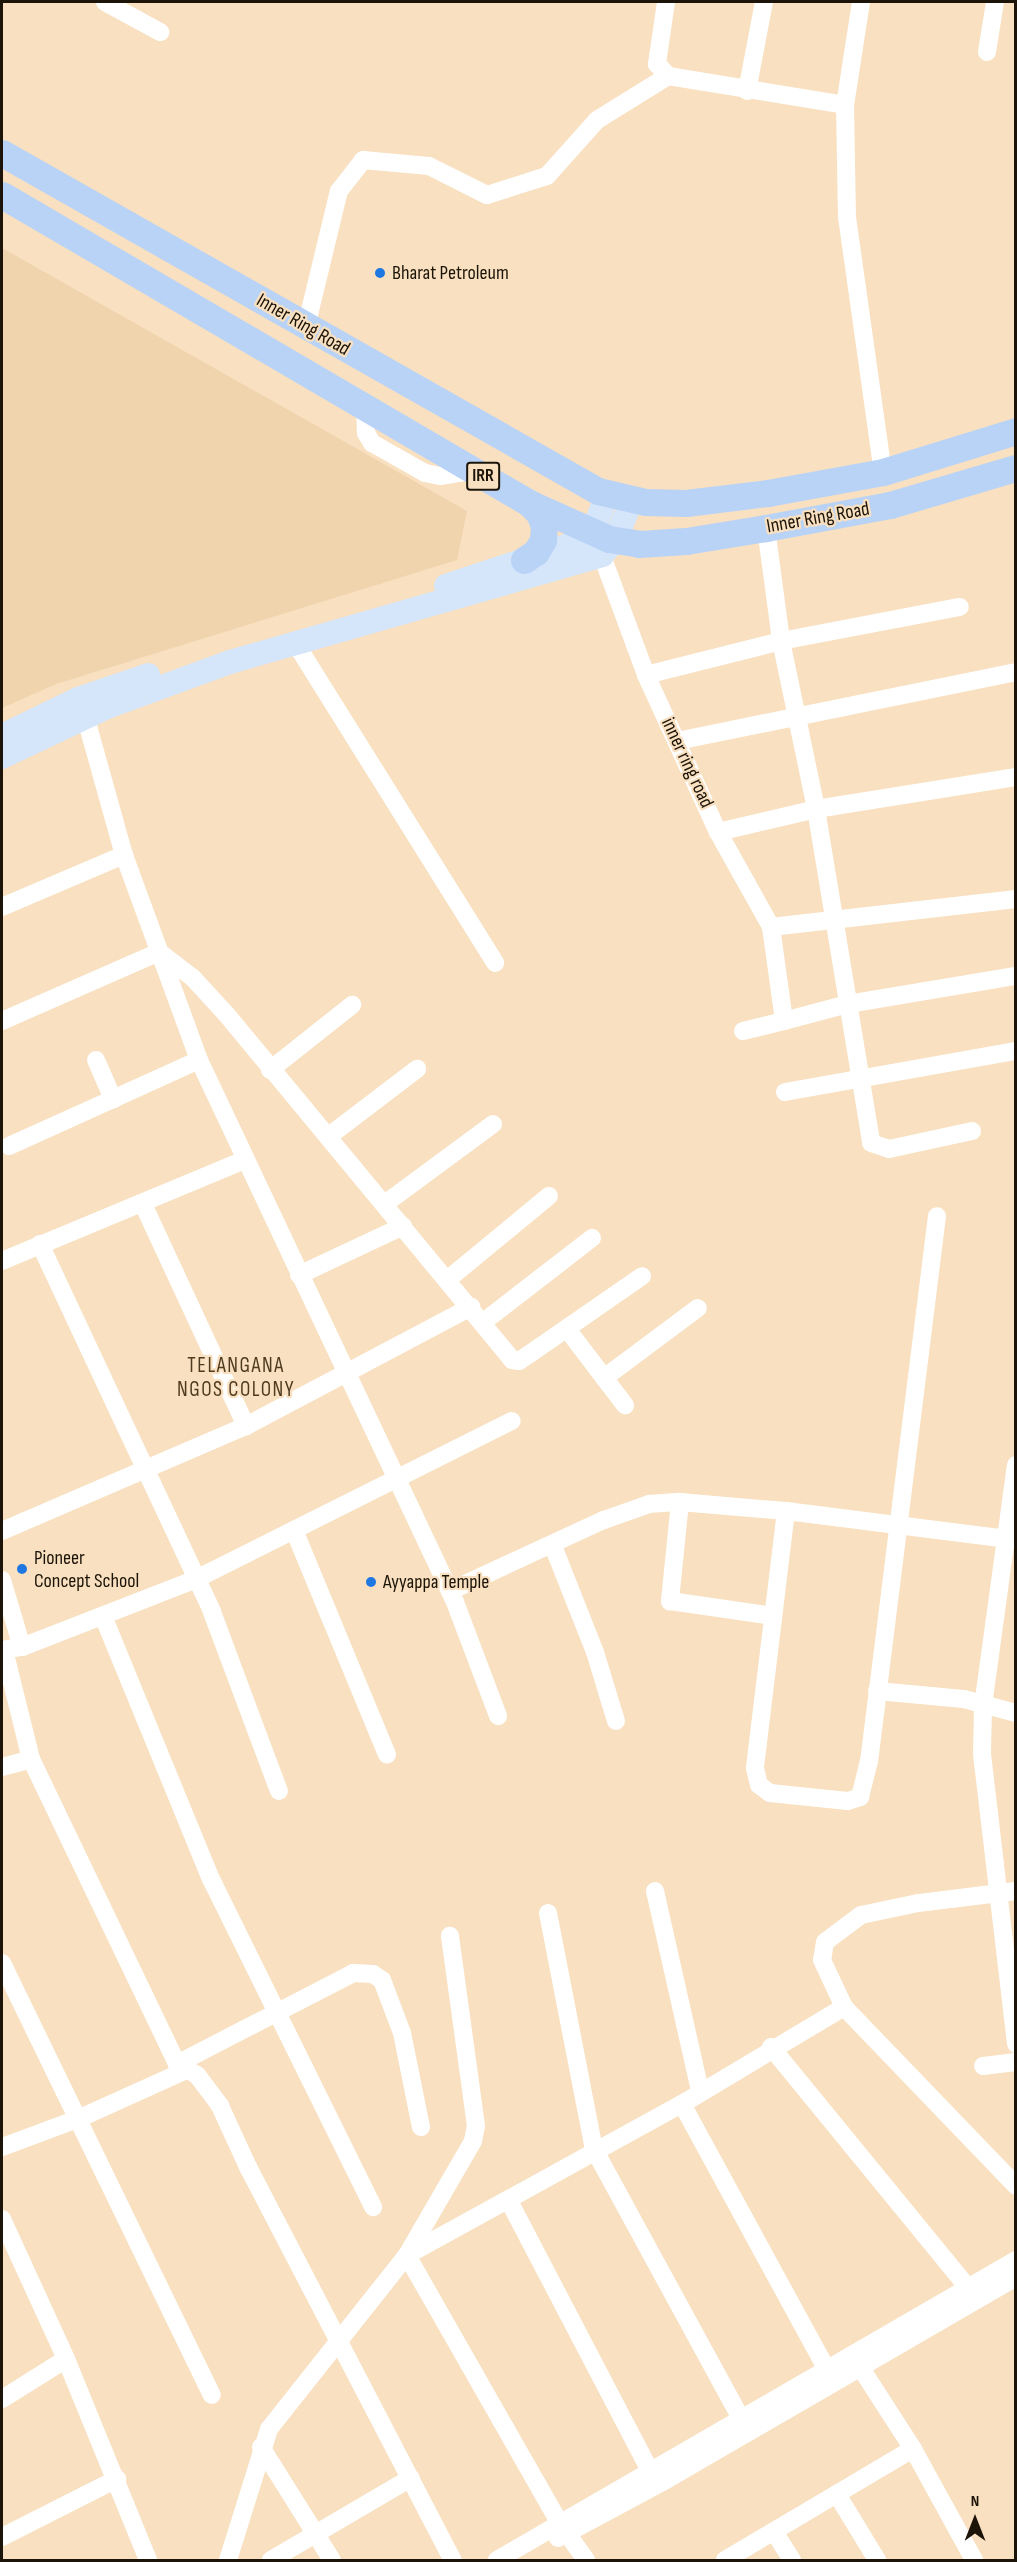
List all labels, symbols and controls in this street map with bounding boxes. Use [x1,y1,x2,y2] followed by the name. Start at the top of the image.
[392,261,509,285] place label: Bharat Petroleum
[373,266,387,280] marker: Bharat Petroleum
[252,289,354,361] street label: Inner Ring Road
[465,461,501,491] road number: IRR
[765,497,871,539] street label: Inner Ring Road
[656,714,718,812] street label: inner ring road
[177,1353,295,1403] district label: TELANGANA NGOS COLONY
[34,1546,139,1593] place label: Pioneer Concept School
[15,1562,29,1576] marker: Pioneer Concept School
[383,1570,489,1594] place label: Ayyappa Temple
[364,1575,378,1589] marker: Ayyappa Temple
[945,2490,1005,2550] north arrow
[971,2492,979,2511] text: N

